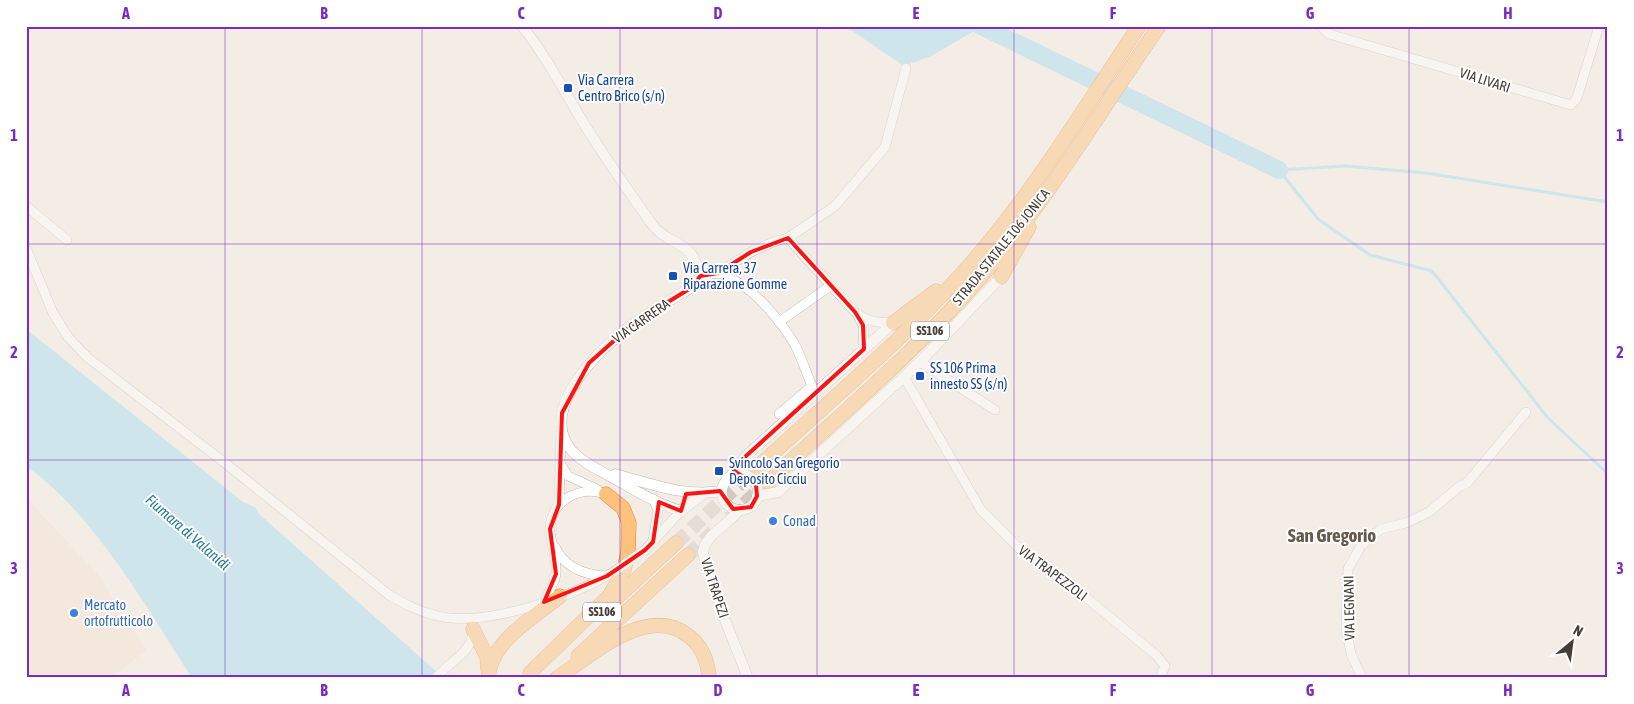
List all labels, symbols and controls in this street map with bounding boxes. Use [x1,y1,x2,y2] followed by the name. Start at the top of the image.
[121,4,130,22] text: A
[320,4,328,22] text: B
[517,4,525,22] text: C
[714,4,723,22] text: D
[913,4,920,22] text: E
[1110,4,1117,22] text: F
[1306,4,1315,22] text: G
[1503,4,1513,22] text: H
[1458,64,1512,96] street label: VIA LIVARI
[578,72,665,104] place label: Via Carrera Centro Brico (s/n)
[562,82,574,94] marker: Via Carrera Centro Brico (s/n)
[10,126,18,144] text: 1
[1616,126,1624,144] text: 1
[949,185,1053,309] street label: STRADA STATALE 106 JONICA
[683,260,787,292] place label: Via Carrera, 37 Riparazione Gomme
[667,270,679,282] marker: Via Carrera, 37 Riparazione Gomme
[609,295,673,347] street label: VIA CARRERA
[911,322,949,341] road number: SS106
[10,343,18,361] text: 2
[1616,343,1624,361] text: 2
[930,360,1007,392] place label: SS 106 Prima innesto SS (s/n)
[914,370,926,382] marker: SS 106 Prima innesto SS (s/n)
[729,455,840,487] place label: Svincolo San Gregorio Deposito Cicciu
[713,465,725,477] marker: Svincolo San Gregorio Deposito Cicciu
[142,491,234,574] water label: Fiumara di Valanidi
[783,513,816,529] place label: Conad
[767,515,779,527] marker: Conad
[1288,524,1376,546] district label: San Gregorio
[1016,542,1090,604] street label: VIA TRAPEZZOLI
[698,556,732,620] street label: VIA TRAPEZI
[10,559,18,577] text: 3
[1616,559,1624,577] text: 3
[1340,575,1358,641] street label: VIA LEGNANI
[84,597,153,629] place label: Mercato ortofrutticolo
[583,602,621,622] road number: SS106
[68,607,80,619] marker: Mercato ortofrutticolo
[1546,616,1596,666] north arrow
[1571,622,1586,640] text: N
[121,681,130,699] text: A
[320,681,328,699] text: B
[517,681,525,699] text: C
[714,681,723,699] text: D
[913,681,920,699] text: E
[1110,681,1117,699] text: F
[1306,681,1315,699] text: G
[1503,681,1513,699] text: H

